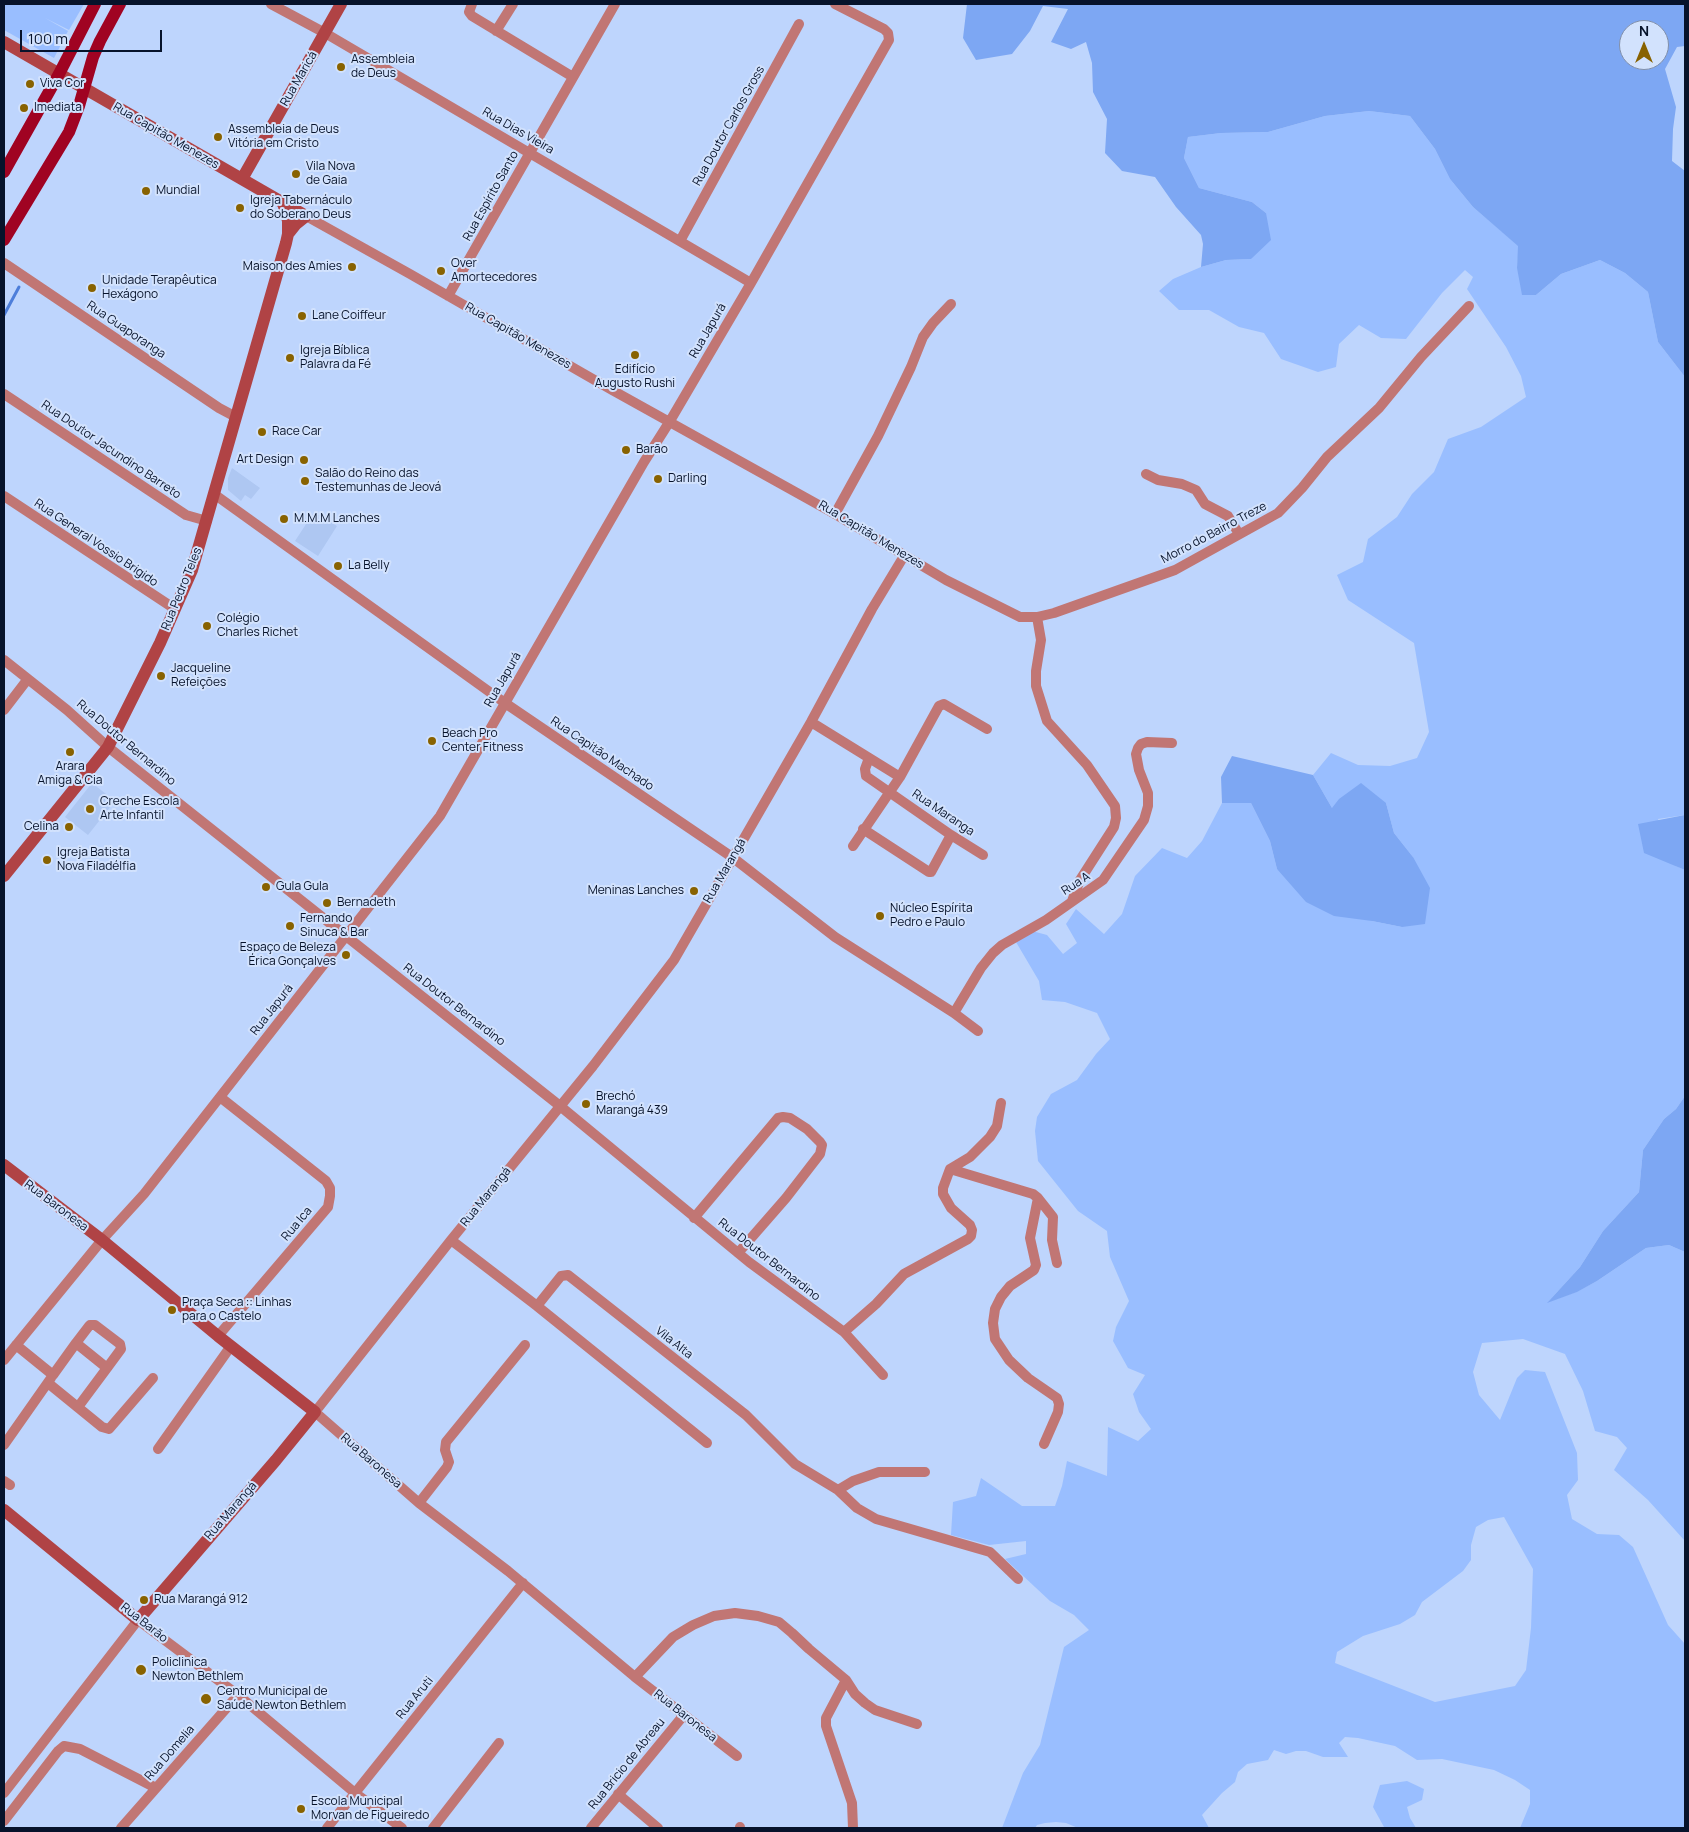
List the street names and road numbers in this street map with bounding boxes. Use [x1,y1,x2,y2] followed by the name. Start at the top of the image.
[278,49,320,109] street label: Rua Maricá
[690,64,768,188] street label: Rua Doutor Carlos Gross
[110,100,222,172] street label: Rua Capitão Menezes
[480,105,556,157] street label: Rua Dias Vieira
[460,148,522,244] street label: Rua Espírito Santo
[84,298,168,362] street label: Rua Guaporanga
[462,300,574,372] street label: Rua Capitão Menezes
[687,301,729,361] street label: Rua Japurá
[38,398,184,502] street label: Rua Doutor Jacundino Barreto
[31,496,161,590] street label: Rua General Vossio Brigido
[816,498,926,572] street label: Rua Capitão Menezes
[1159,499,1269,567] street label: Morro do Bairro Treze
[159,545,205,633] street label: Rua Pedro Teles
[482,650,524,710] street label: Rua Japurá
[73,697,179,789] street label: Rua Doutor Bernardino
[548,714,656,794] street label: Rua Capitão Machado
[909,787,977,839] street label: Rua Maranga
[701,836,749,906] street label: Rua Marangá
[1059,869,1093,899] street label: Rua A
[400,961,508,1049] street label: Rua Doutor Bernardino
[248,982,296,1038] street label: Rua Japurá
[458,1164,514,1230] street label: Rua Marangá
[21,1177,91,1235] street label: Rua Baronesa
[279,1204,315,1244] street label: Rua Ica
[715,1216,823,1304] street label: Rua Doutor Bernardino
[652,1324,696,1362] street label: Vila Alta
[338,1431,404,1491] street label: Rua Baronesa
[202,1479,260,1543] street label: Rua Marangá
[118,1600,170,1646] street label: Rua Barão
[394,1674,436,1722] street label: Rua Aruti
[651,1687,719,1745] street label: Rua Baronesa
[586,1716,668,1812] street label: Rua Bricio de Abreau
[142,1722,198,1784] street label: Rua Domelia

